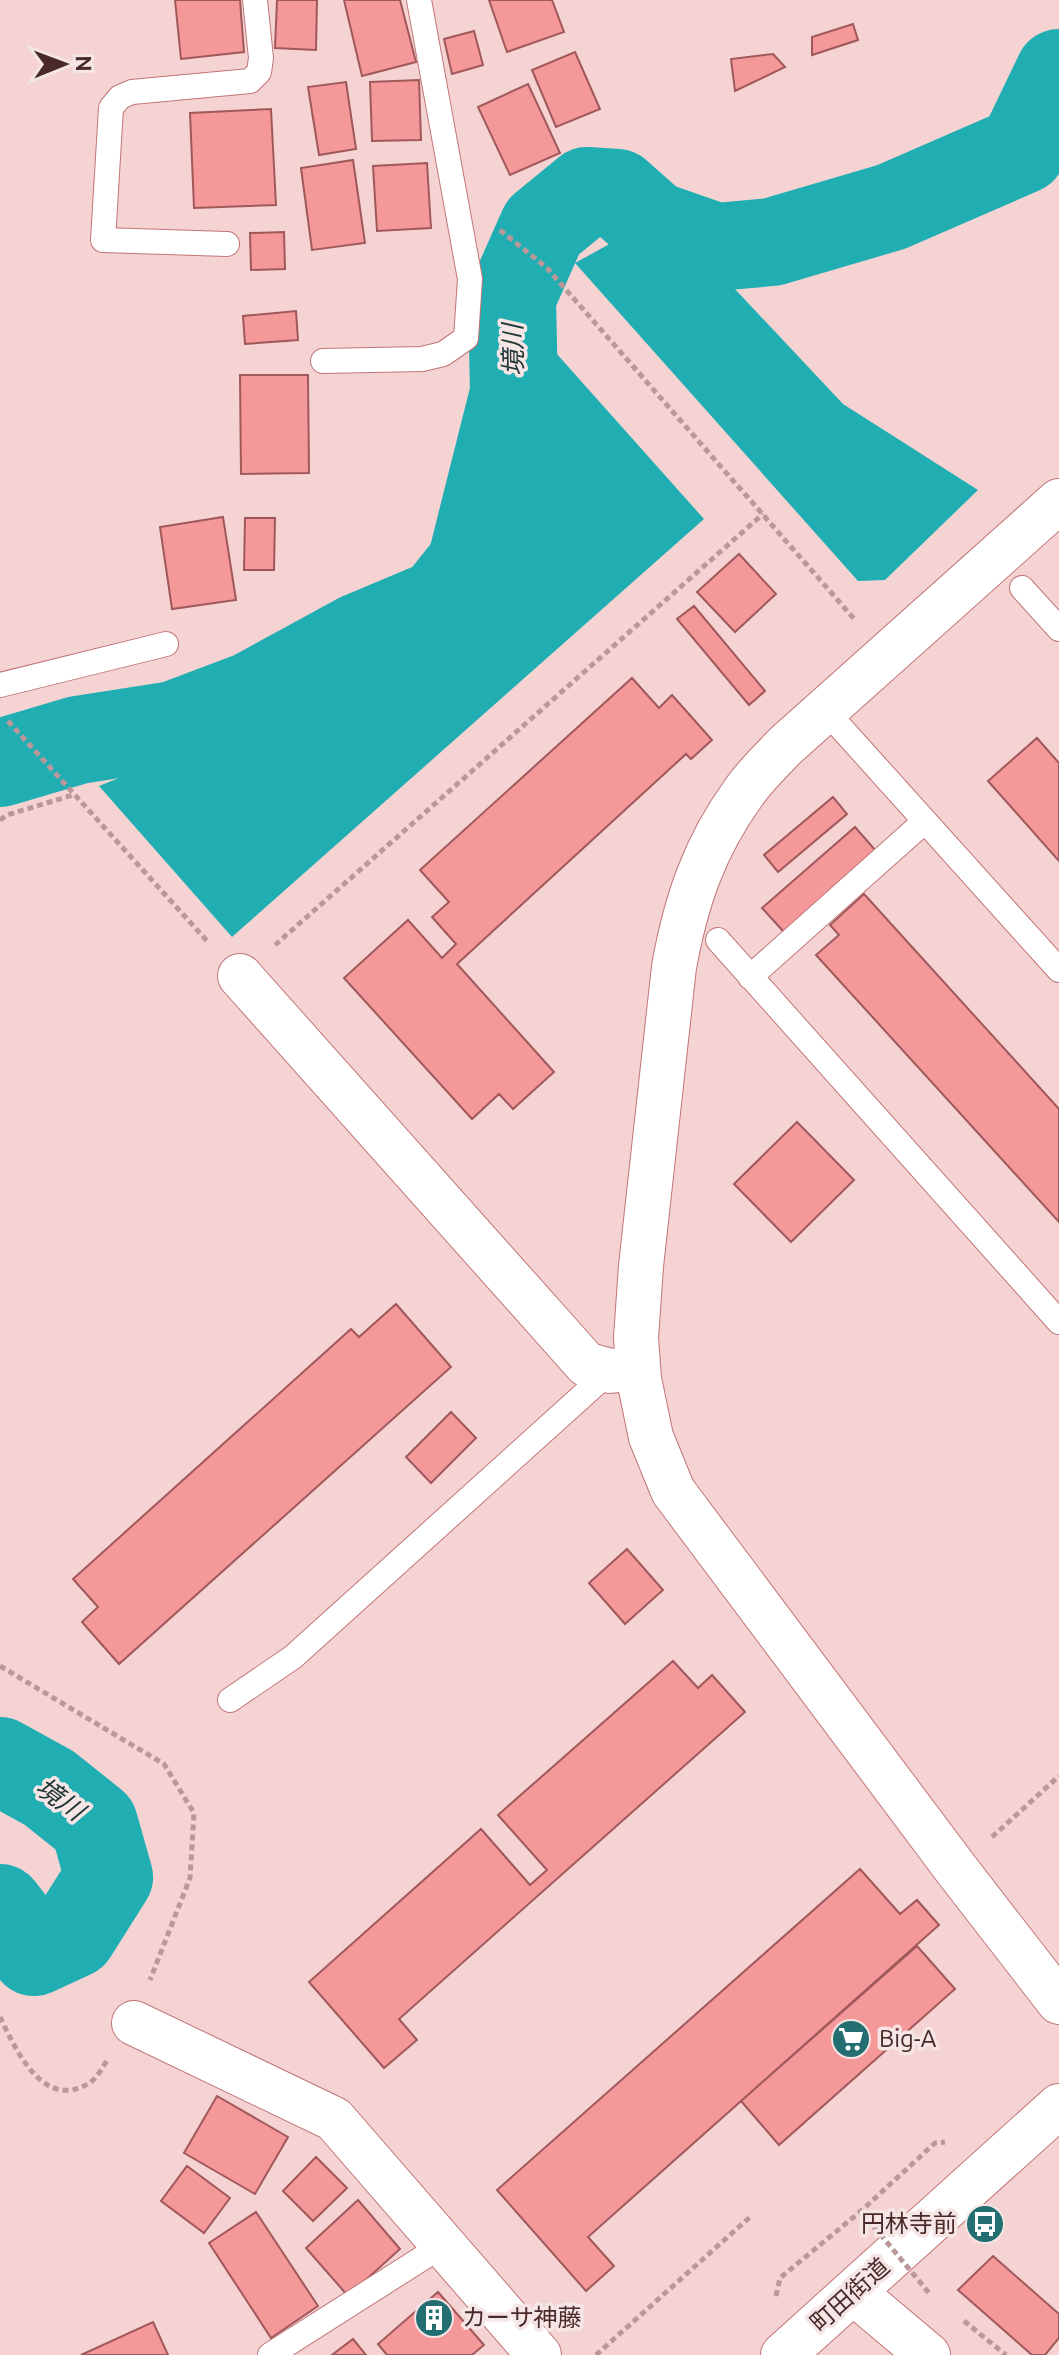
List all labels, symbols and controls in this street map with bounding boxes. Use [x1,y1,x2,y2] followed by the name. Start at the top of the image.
[24,24,104,104] north arrow
[72,55,97,72] text: N
[497,321,527,376] water label: 境川
[31,1772,92,1827] water label: 境川
[830,2018,872,2060] supermarket icon: Big-A
[879,2025,937,2052] place label: Big-A
[964,2203,1006,2245] bus stop icon: 円林寺前
[861,2210,957,2237] place label: 円林寺前
[805,2252,894,2337] street label: 町田街道
[413,2297,455,2339] building icon: カーサ神藤
[462,2304,582,2331] place label: カーサ神藤

